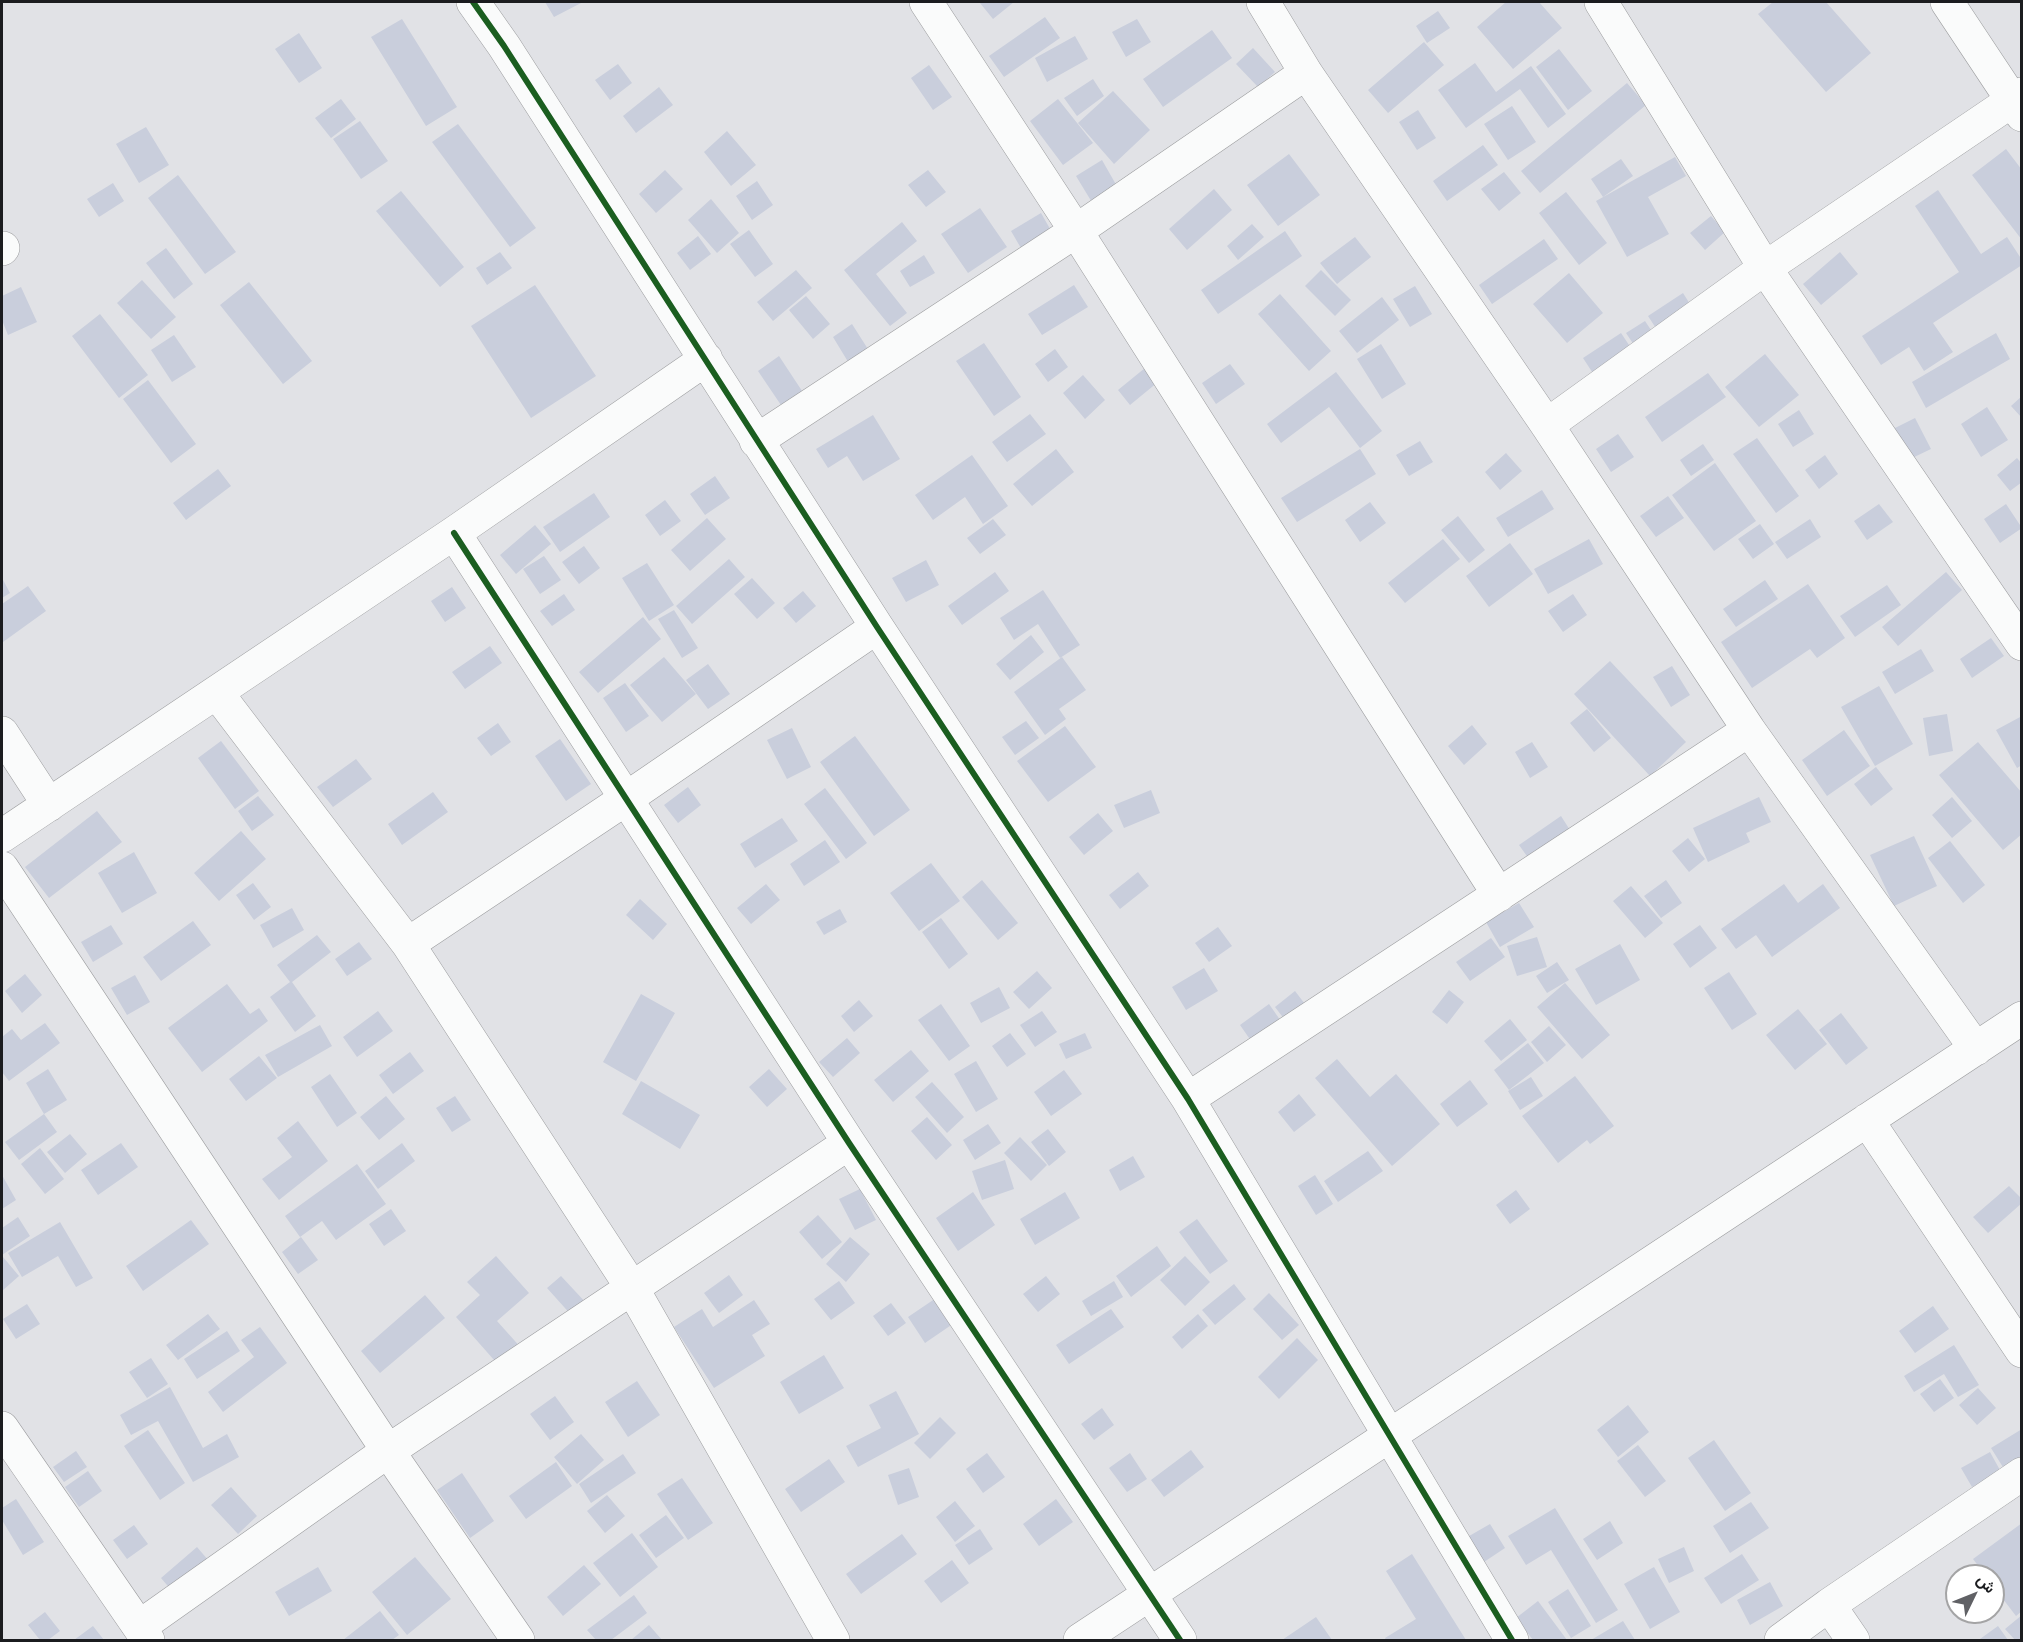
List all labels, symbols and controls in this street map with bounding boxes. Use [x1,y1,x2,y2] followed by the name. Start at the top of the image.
[1945,1564,2005,1624] north arrow
[1972,1569,2001,1598] text: ش

